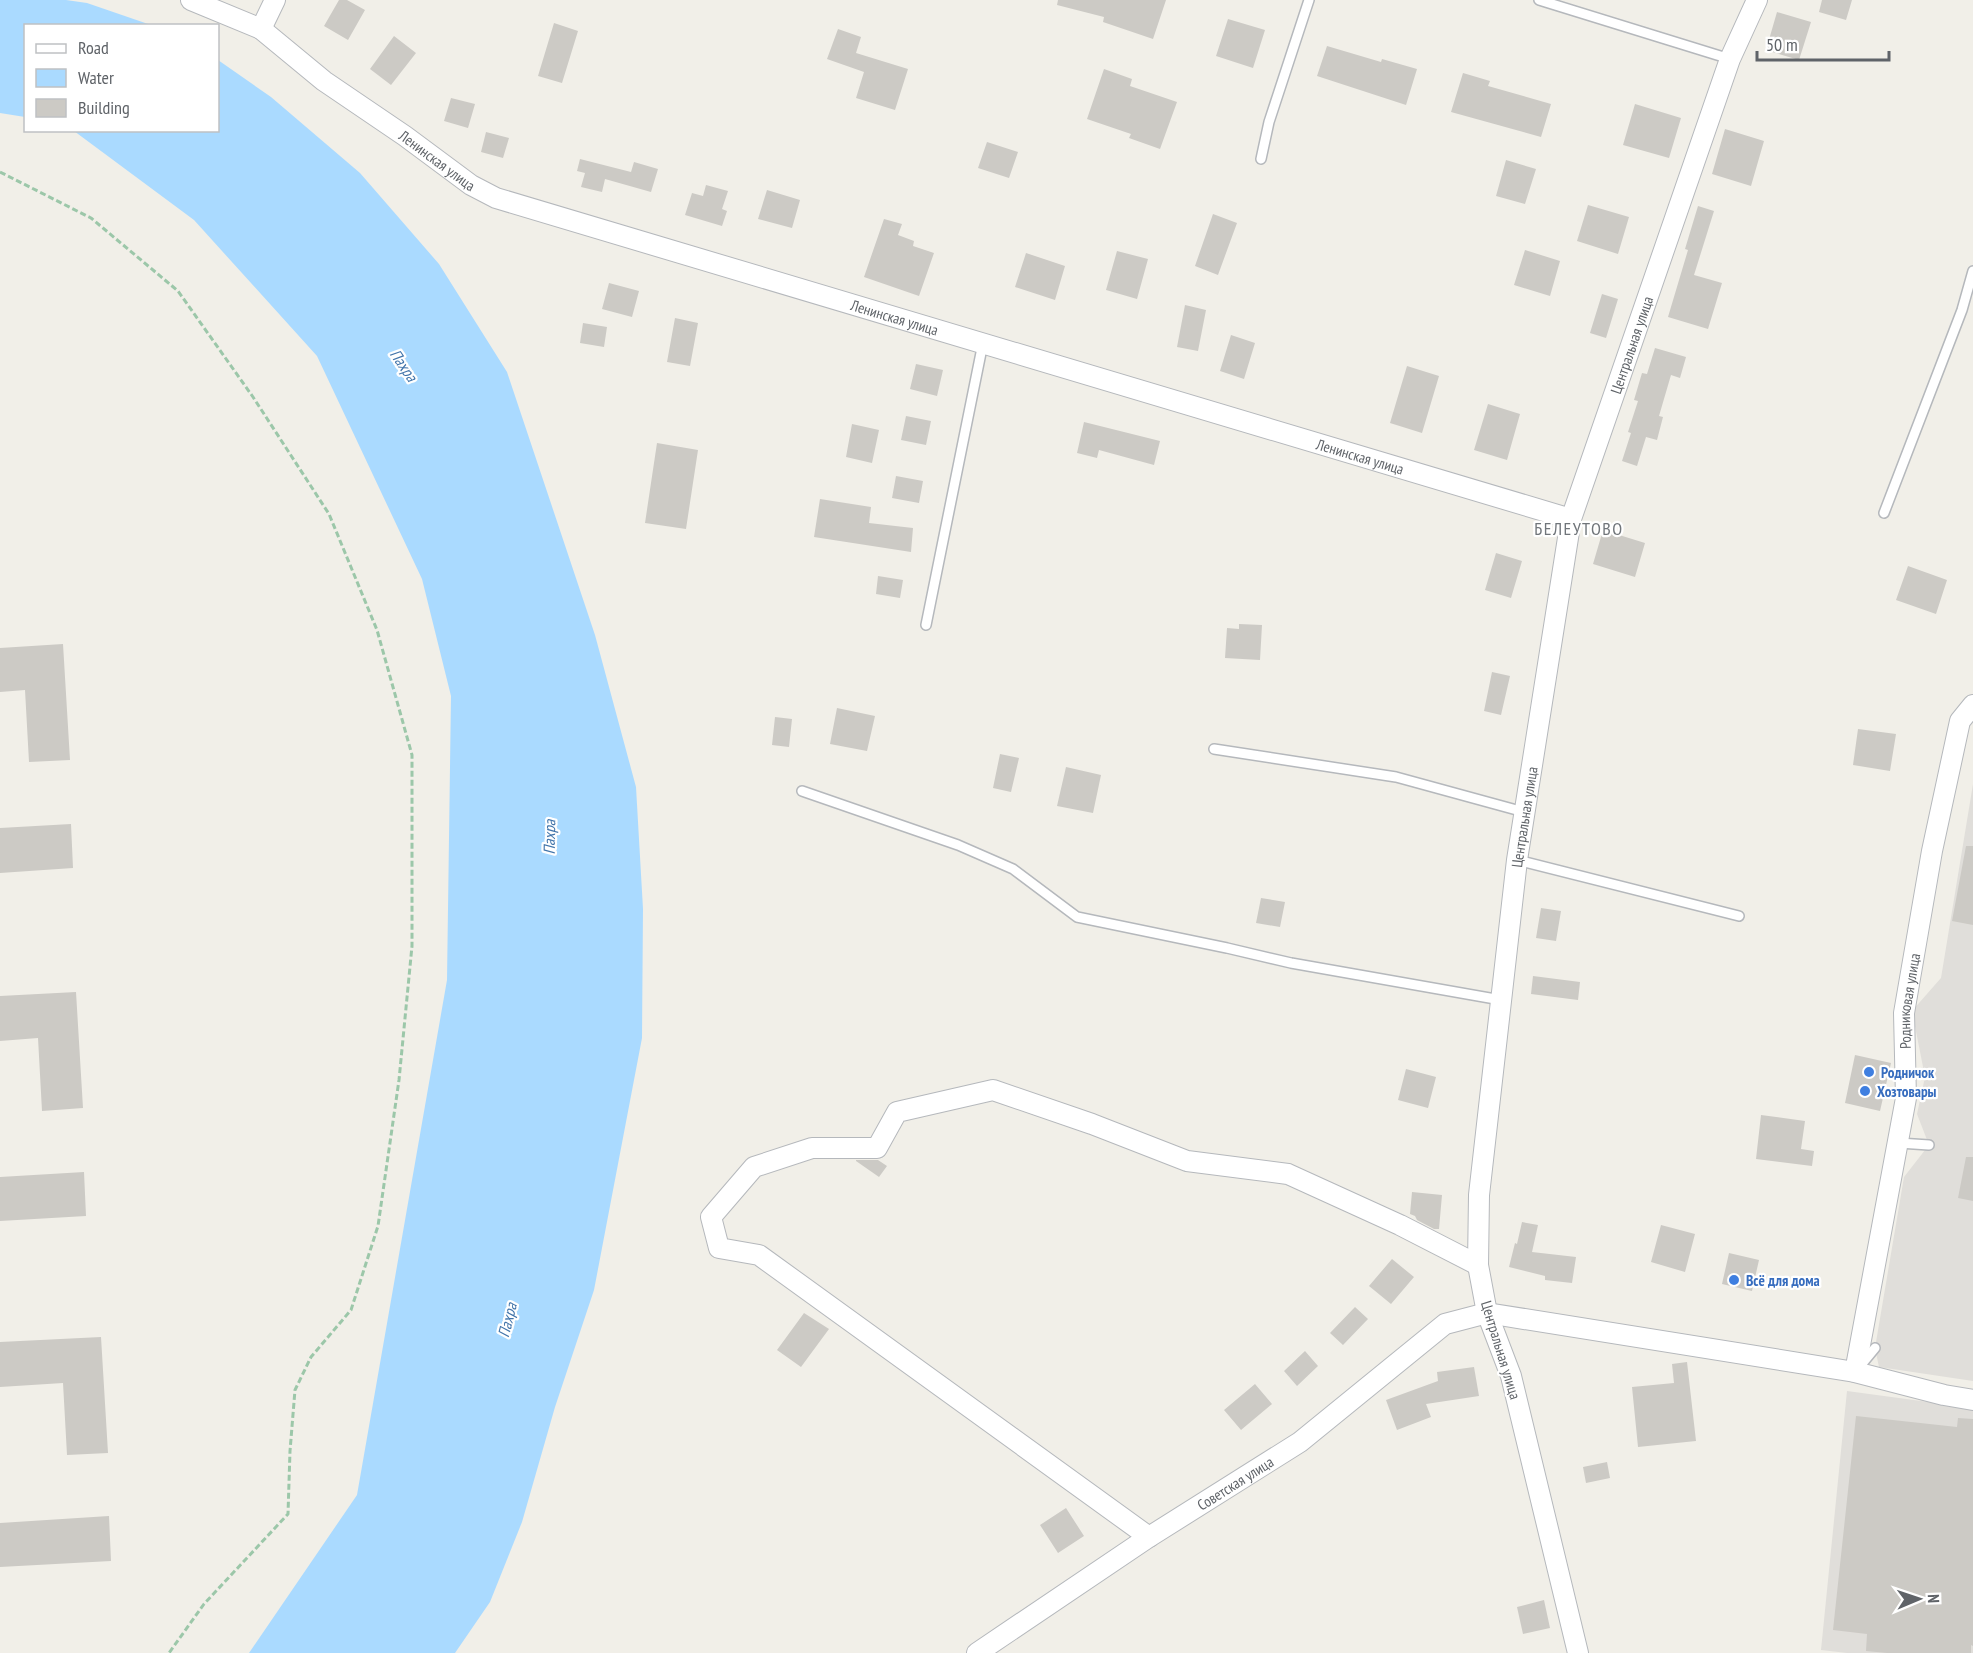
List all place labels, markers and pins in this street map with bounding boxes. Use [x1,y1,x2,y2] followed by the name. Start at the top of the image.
[1881,1063,1935,1082] place label: Родничок
[1862,1065,1876,1079] marker: Родничок
[1877,1082,1937,1101] place label: Хозтовары
[1858,1084,1872,1098] marker: Хозтовары
[1746,1271,1820,1290] place label: Всё для дома
[1727,1273,1741,1287] marker: Всё для дома

